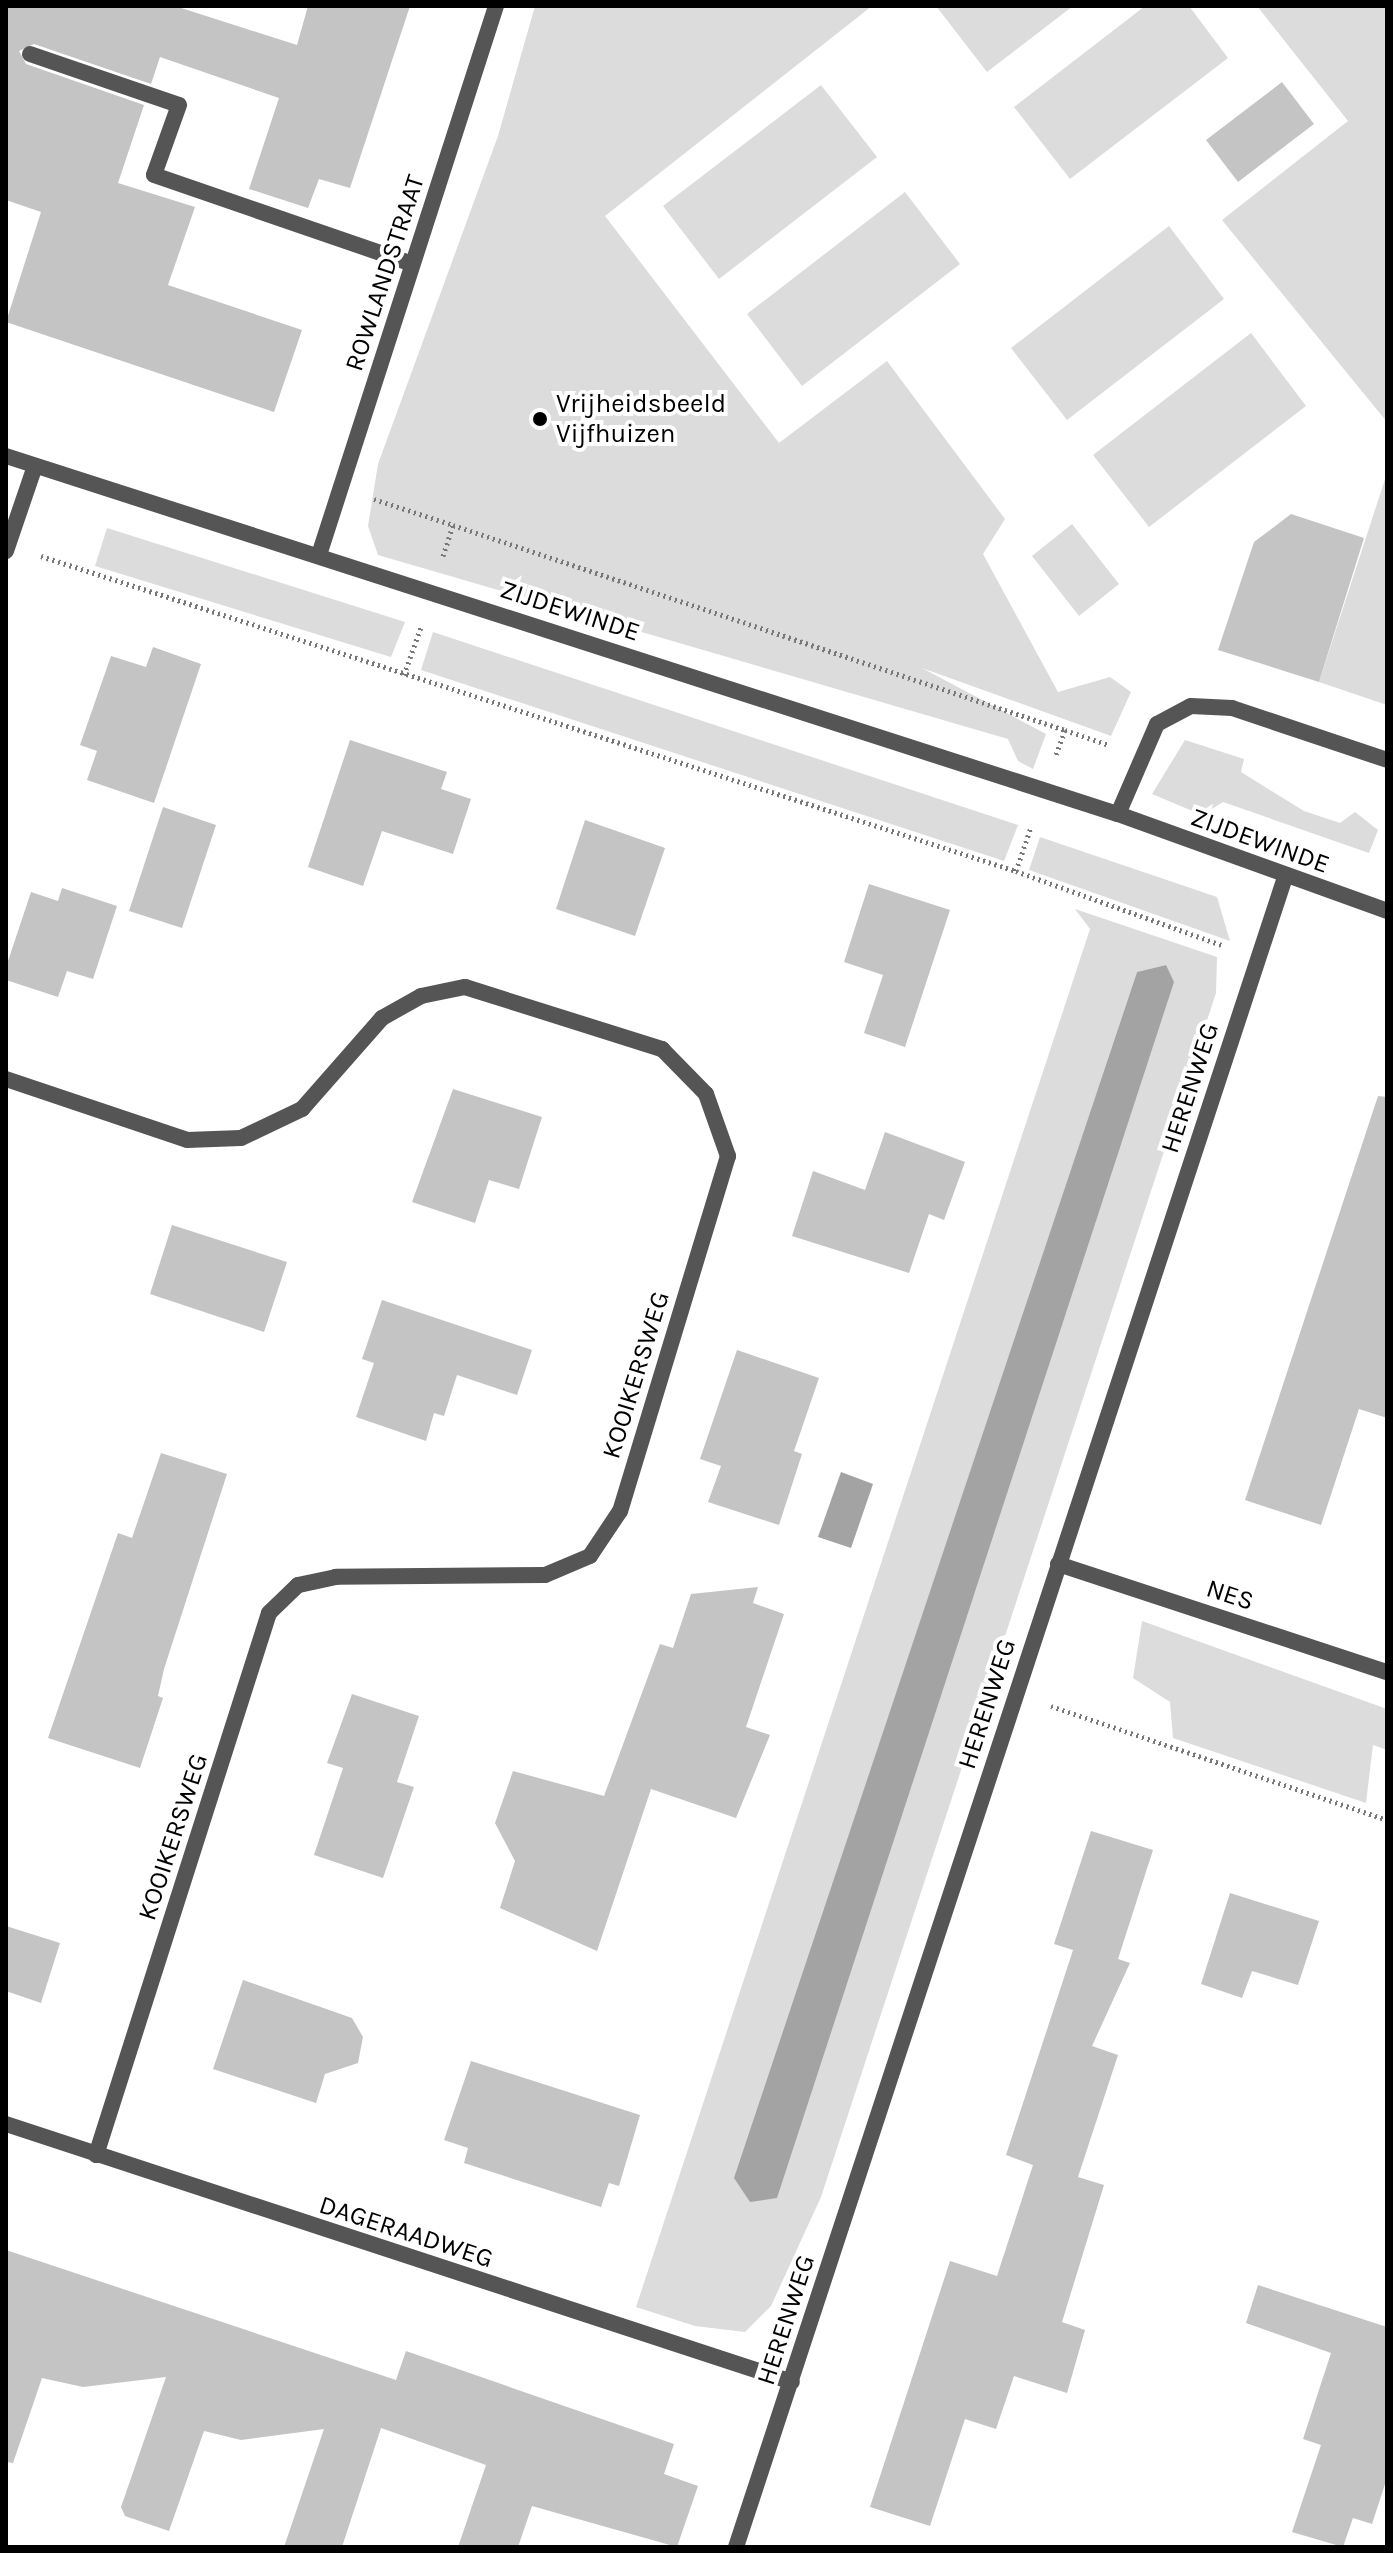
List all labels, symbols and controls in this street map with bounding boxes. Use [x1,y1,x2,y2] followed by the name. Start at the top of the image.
[339,171,431,375] street label: ROWLANDSTRAAT
[556,388,726,450] place label: Vrijheidsbeeld Vijfhuizen
[531,410,549,428] marker: Vrijheidsbeeld Vijfhuizen
[496,574,644,648] street label: ZIJDEWINDE
[1187,802,1333,880] street label: ZIJDEWINDE
[1154,1019,1226,1157] street label: HERENWEG
[596,1288,676,1462] street label: KOOIKERSWEG
[1202,1573,1258,1617] street label: NES
[951,1635,1023,1773] street label: HERENWEG
[131,1750,215,1924] street label: KOOIKERSWEG
[315,2189,497,2275] street label: DAGERAADWEG
[750,2251,822,2389] street label: HERENWEG

